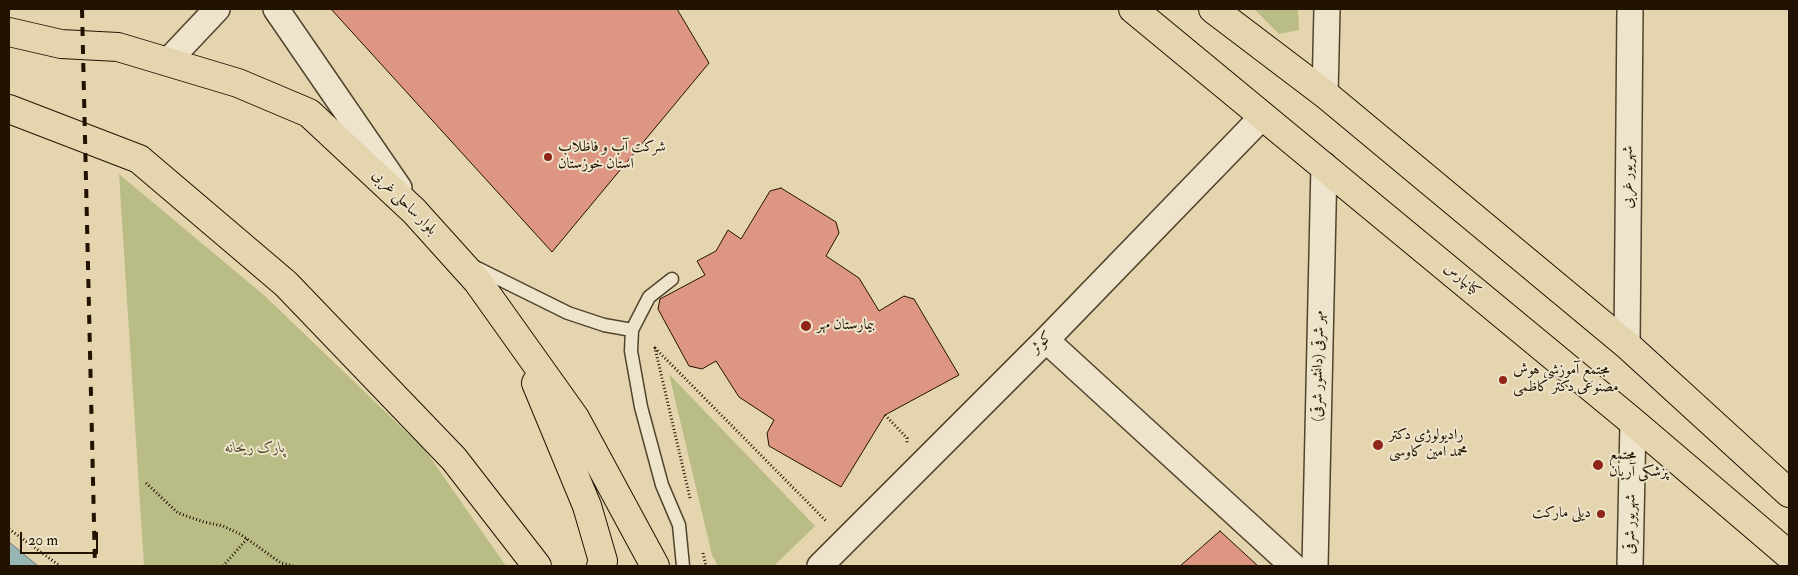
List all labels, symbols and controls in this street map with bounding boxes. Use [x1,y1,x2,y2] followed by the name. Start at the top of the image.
[558,139,666,174] place label: شرکت آب و فاظلاب استان خوزستان
[1620,146,1638,208] street label: شهریور غربی
[542,151,554,163] marker: شرکت آب و فاظلاب استان خوزستان
[368,167,440,239] street label: بلوار ساحلی غربی
[1440,259,1484,301] street label: کیانپارس
[1309,310,1329,422] street label: مهر شرقی (دانشور شرقی)
[817,317,875,335] place label: بیمارستان مهر
[799,319,813,333] marker: بیمارستان مهر
[1027,328,1057,358] street label: کوثر
[1513,362,1619,397] place label: مجتمع آموزشی هوش مصنوعی دکتر کاظمی
[1497,374,1509,386] marker: مجتمع آموزشی هوش مصنوعی دکتر کاظمی
[1389,427,1468,462] place label: رادیولوژی دکتر محمد امین کاوسی
[1371,438,1385,452] marker: رادیولوژی دکتر محمد امین کاوسی
[225,440,285,458] park label: پارک ریحانه
[1609,447,1668,482] place label: مجتمع پزشکی آریان
[1591,458,1605,472] marker: مجتمع پزشکی آریان
[1621,494,1641,554] street label: شهریور شرقی
[1532,505,1591,523] place label: دیلی مارکت
[1595,508,1607,520] marker: دیلی مارکت
[22,522,100,554] scale bar
[28,531,58,550] text: 20 m

